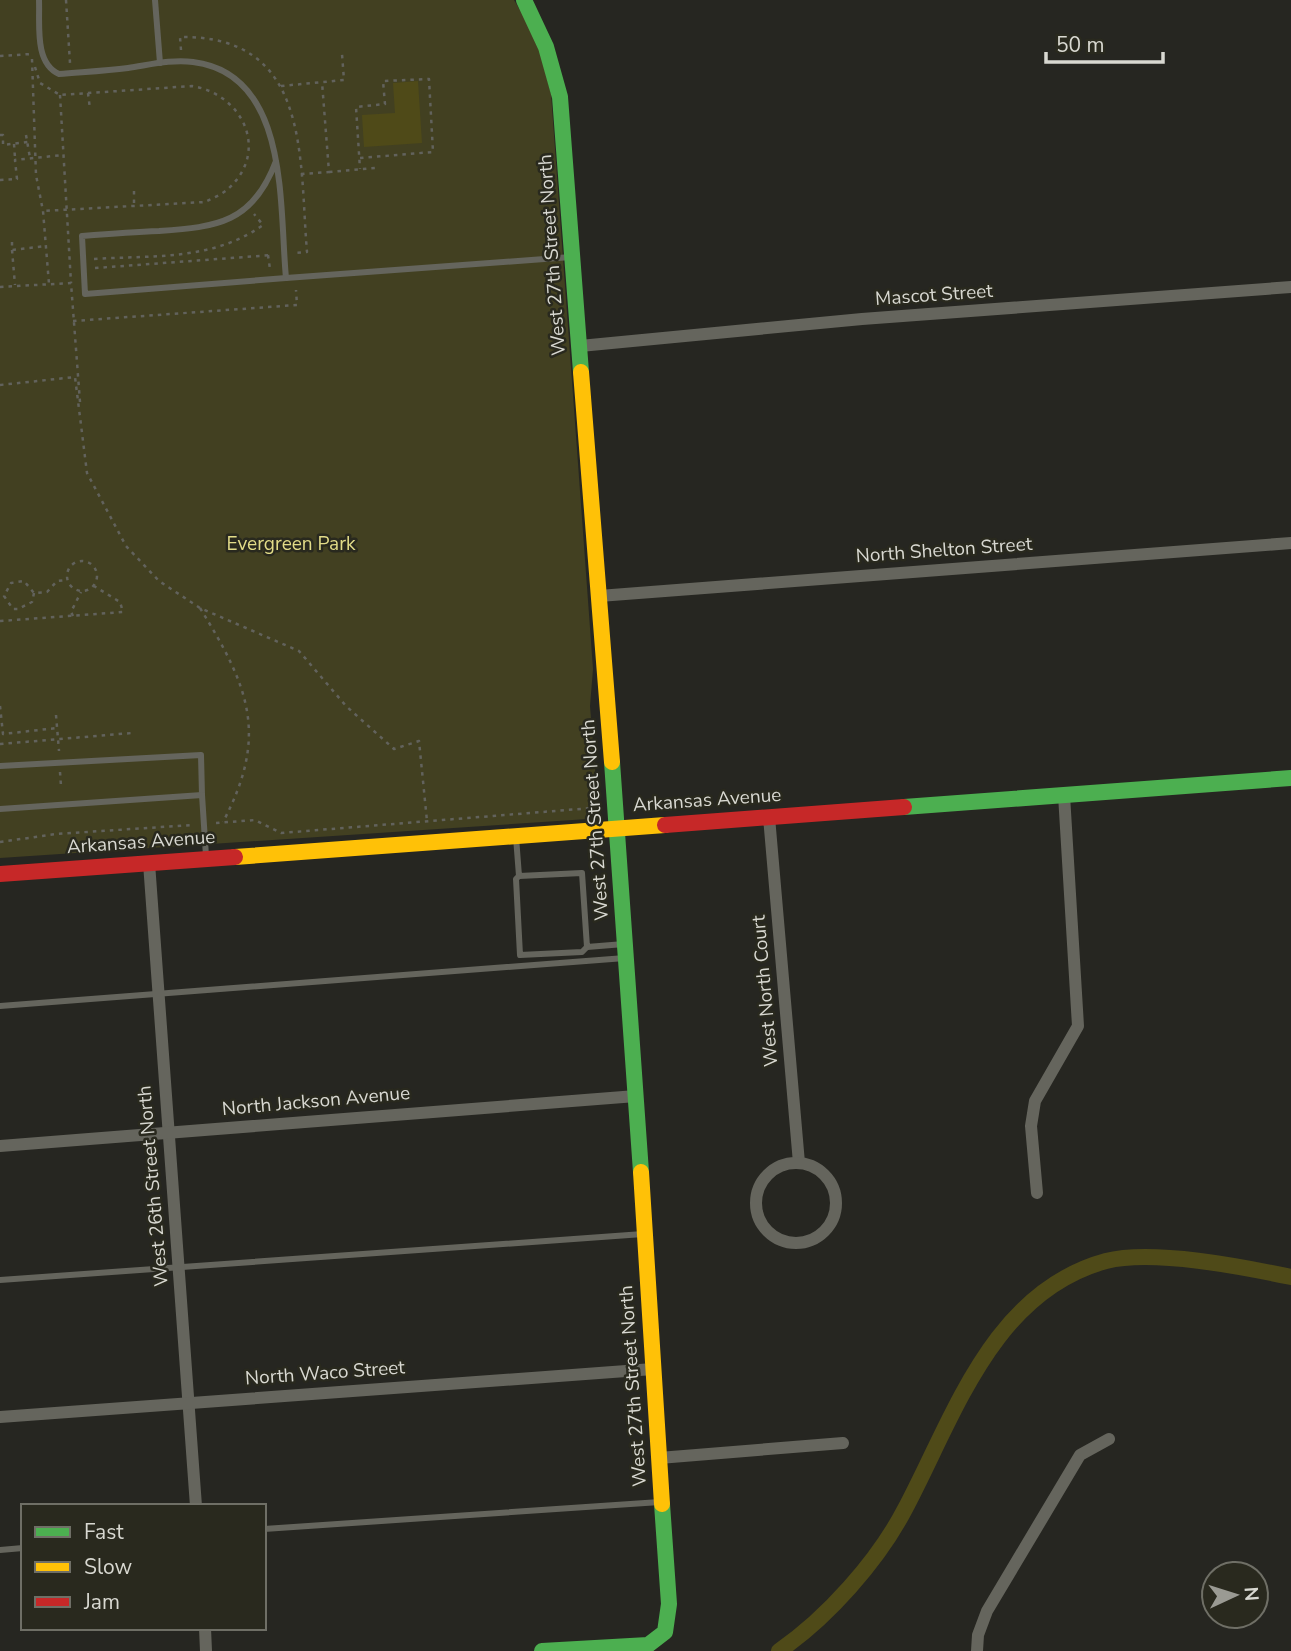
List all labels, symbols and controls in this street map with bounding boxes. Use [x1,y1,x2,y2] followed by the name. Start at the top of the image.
[1046,21,1163,65] scale bar
[1056,31,1105,59] text: 50 m
[532,153,572,357] street label: West 27th Street North
[874,278,994,312] street label: Mascot Street
[227,531,356,557] park label: Evergreen Park
[855,531,1034,569] street label: North Shelton Street
[575,718,615,922] street label: West 27th Street North
[632,782,782,818] street label: Arkansas Avenue
[66,824,216,860] street label: Arkansas Avenue
[745,914,785,1068] street label: West North Court
[221,1080,411,1122] street label: North Jackson Avenue
[131,1084,175,1288] street label: West 26th Street North
[613,1284,653,1488] street label: West 27th Street North
[244,1354,406,1392] street label: North Waco Street
[21,1504,266,1630] legend
[84,1518,124,1546] text: Fast
[84,1553,133,1581] text: Slow
[1200,1560,1270,1630] north arrow
[1237,1586,1264,1602] text: N
[83,1588,120,1616] text: Jam

